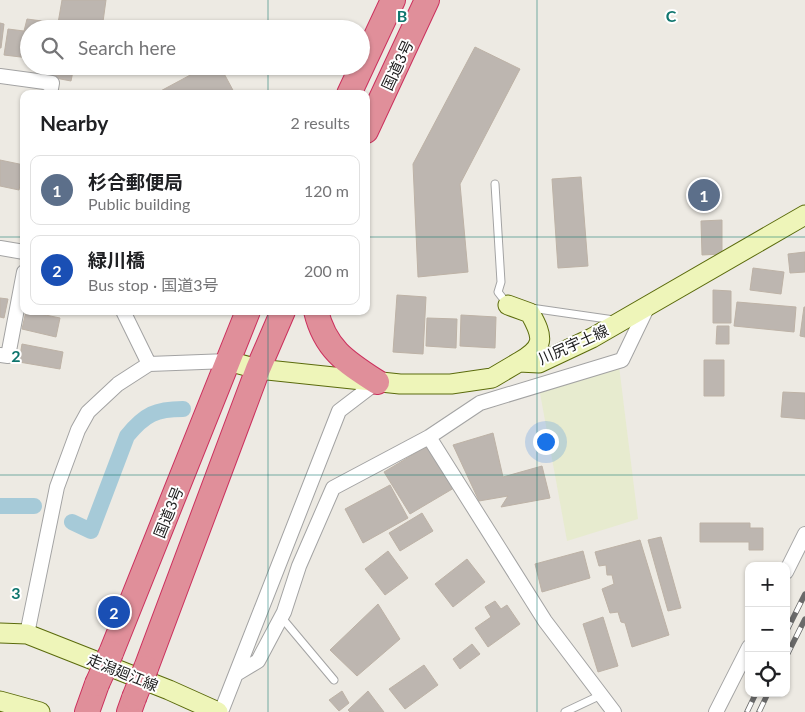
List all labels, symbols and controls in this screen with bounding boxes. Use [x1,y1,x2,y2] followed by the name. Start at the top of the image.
[397,6,407,25] text: B
[666,6,677,25] text: C
[20,20,370,75] search box
[38,34,66,62] icon: search
[78,36,176,59] text: Search here
[377,37,417,93] street label: 国道3号
[40,110,108,135] text: Nearby
[290,113,350,132] text: 2 results
[88,170,183,193] text: 杉合郵便局
[688,176,720,214] pin: 1
[52,181,62,200] text: 1
[304,181,349,200] text: 120 m
[88,194,190,213] text: Public building
[88,248,145,271] text: 緑川橋
[52,261,62,280] text: 2
[304,261,349,280] text: 200 m
[88,275,218,294] text: Bus stop · 国道3号
[535,321,611,367] street label: 川尻宇土線
[11,346,21,365] text: 2
[533,429,559,455] your location
[150,484,186,540] street label: 国道3号
[745,562,790,697] map controls
[745,562,790,607] button: +
[11,583,21,602] text: 3
[98,593,130,631] pin: 2
[745,607,790,652] button: −
[85,650,161,694] street label: 走潟廻江線
[745,652,790,697] button: locate

